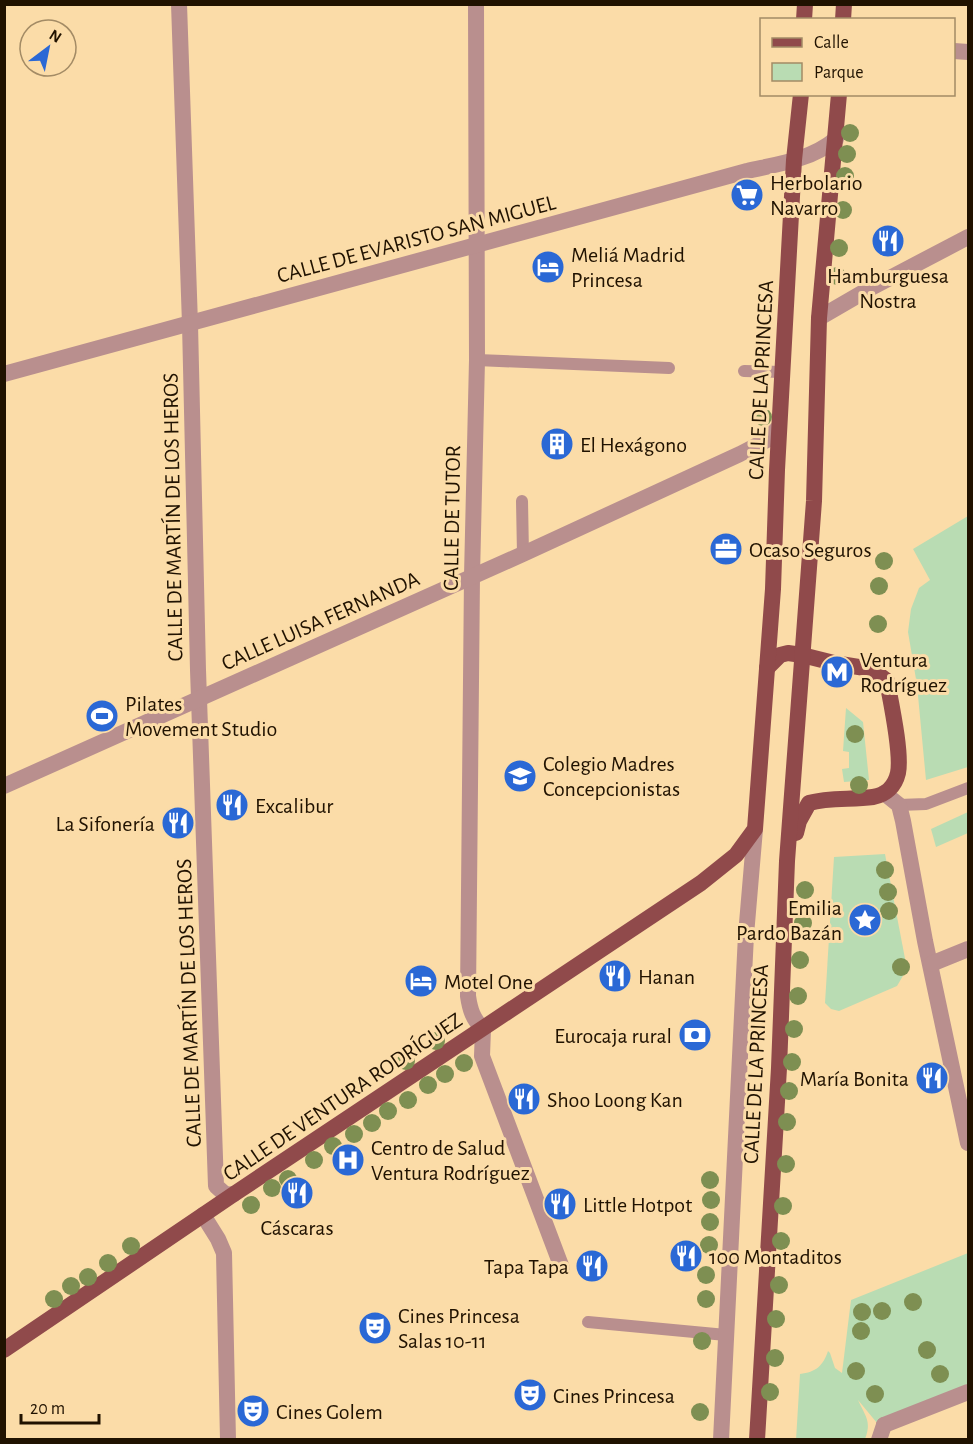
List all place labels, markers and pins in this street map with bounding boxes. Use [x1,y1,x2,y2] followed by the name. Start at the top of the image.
[770,172,863,219] place label: Herbolario Navarro
[729,177,765,213] supermarket icon: Herbolario Navarro
[870,223,906,259] restaurant icon: Hamburguesa Nostra
[571,244,685,291] place label: Meliá Madrid Princesa
[530,249,566,285] hotel icon: Meliá Madrid Princesa
[827,265,949,312] place label: Hamburguesa Nostra
[539,426,575,462] building icon: El Hexágono
[580,434,687,456] place label: El Hexágono
[708,531,744,567] office icon: Ocaso Seguros
[749,539,872,561] place label: Ocaso Seguros
[860,649,947,696] place label: Ventura Rodríguez
[819,654,855,690] metro station icon: Ventura Rodríguez
[125,693,277,740] place label: Pilates Movement Studio
[84,698,120,734] sports icon: Pilates Movement Studio
[543,753,680,800] place label: Colegio Madres Concepcionistas
[502,758,538,794] school or university icon: Colegio Madres Concepcionistas
[214,787,250,823] restaurant icon: Excalibur
[255,795,333,817] place label: Excalibur
[160,805,196,841] restaurant icon: La Sifonería
[55,813,155,835] place label: La Sifonería
[736,897,842,944] place label: Emilia Pardo Bazán
[847,902,883,938] place icon: Emilia Pardo Bazán
[597,958,633,994] restaurant icon: Hanan
[403,963,439,999] hotel icon: Motel One
[638,966,695,988] place label: Hanan
[444,971,533,993] place label: Motel One
[677,1017,713,1053] bank icon: Eurocaja rural
[554,1025,672,1047] place label: Eurocaja rural
[914,1060,950,1096] restaurant icon: María Bonita
[800,1068,909,1090] place label: María Bonita
[506,1081,542,1117] restaurant icon: Shoo Loong Kan
[547,1089,683,1111] place label: Shoo Loong Kan
[371,1137,530,1184] place label: Centro de Salud Ventura Rodríguez
[330,1142,366,1178] hospital icon: Centro de Salud Ventura Rodríguez
[279,1175,315,1211] restaurant icon: Cáscaras
[542,1186,578,1222] restaurant icon: Little Hotpot
[583,1194,692,1216] place label: Little Hotpot
[260,1217,334,1239] place label: Cáscaras
[668,1238,704,1274] restaurant icon: 100 Montaditos
[709,1246,842,1268] place label: 100 Montaditos
[574,1248,610,1284] restaurant icon: Tapa Tapa
[484,1256,569,1278] place label: Tapa Tapa
[398,1305,520,1352] place label: Cines Princesa Salas 10-11
[357,1310,393,1346] theatre icon: Cines Princesa Salas 10-11
[512,1377,548,1413] theatre icon: Cines Princesa
[553,1385,675,1407] place label: Cines Princesa
[235,1393,271,1429] theatre icon: Cines Golem
[276,1401,383,1423] place label: Cines Golem

